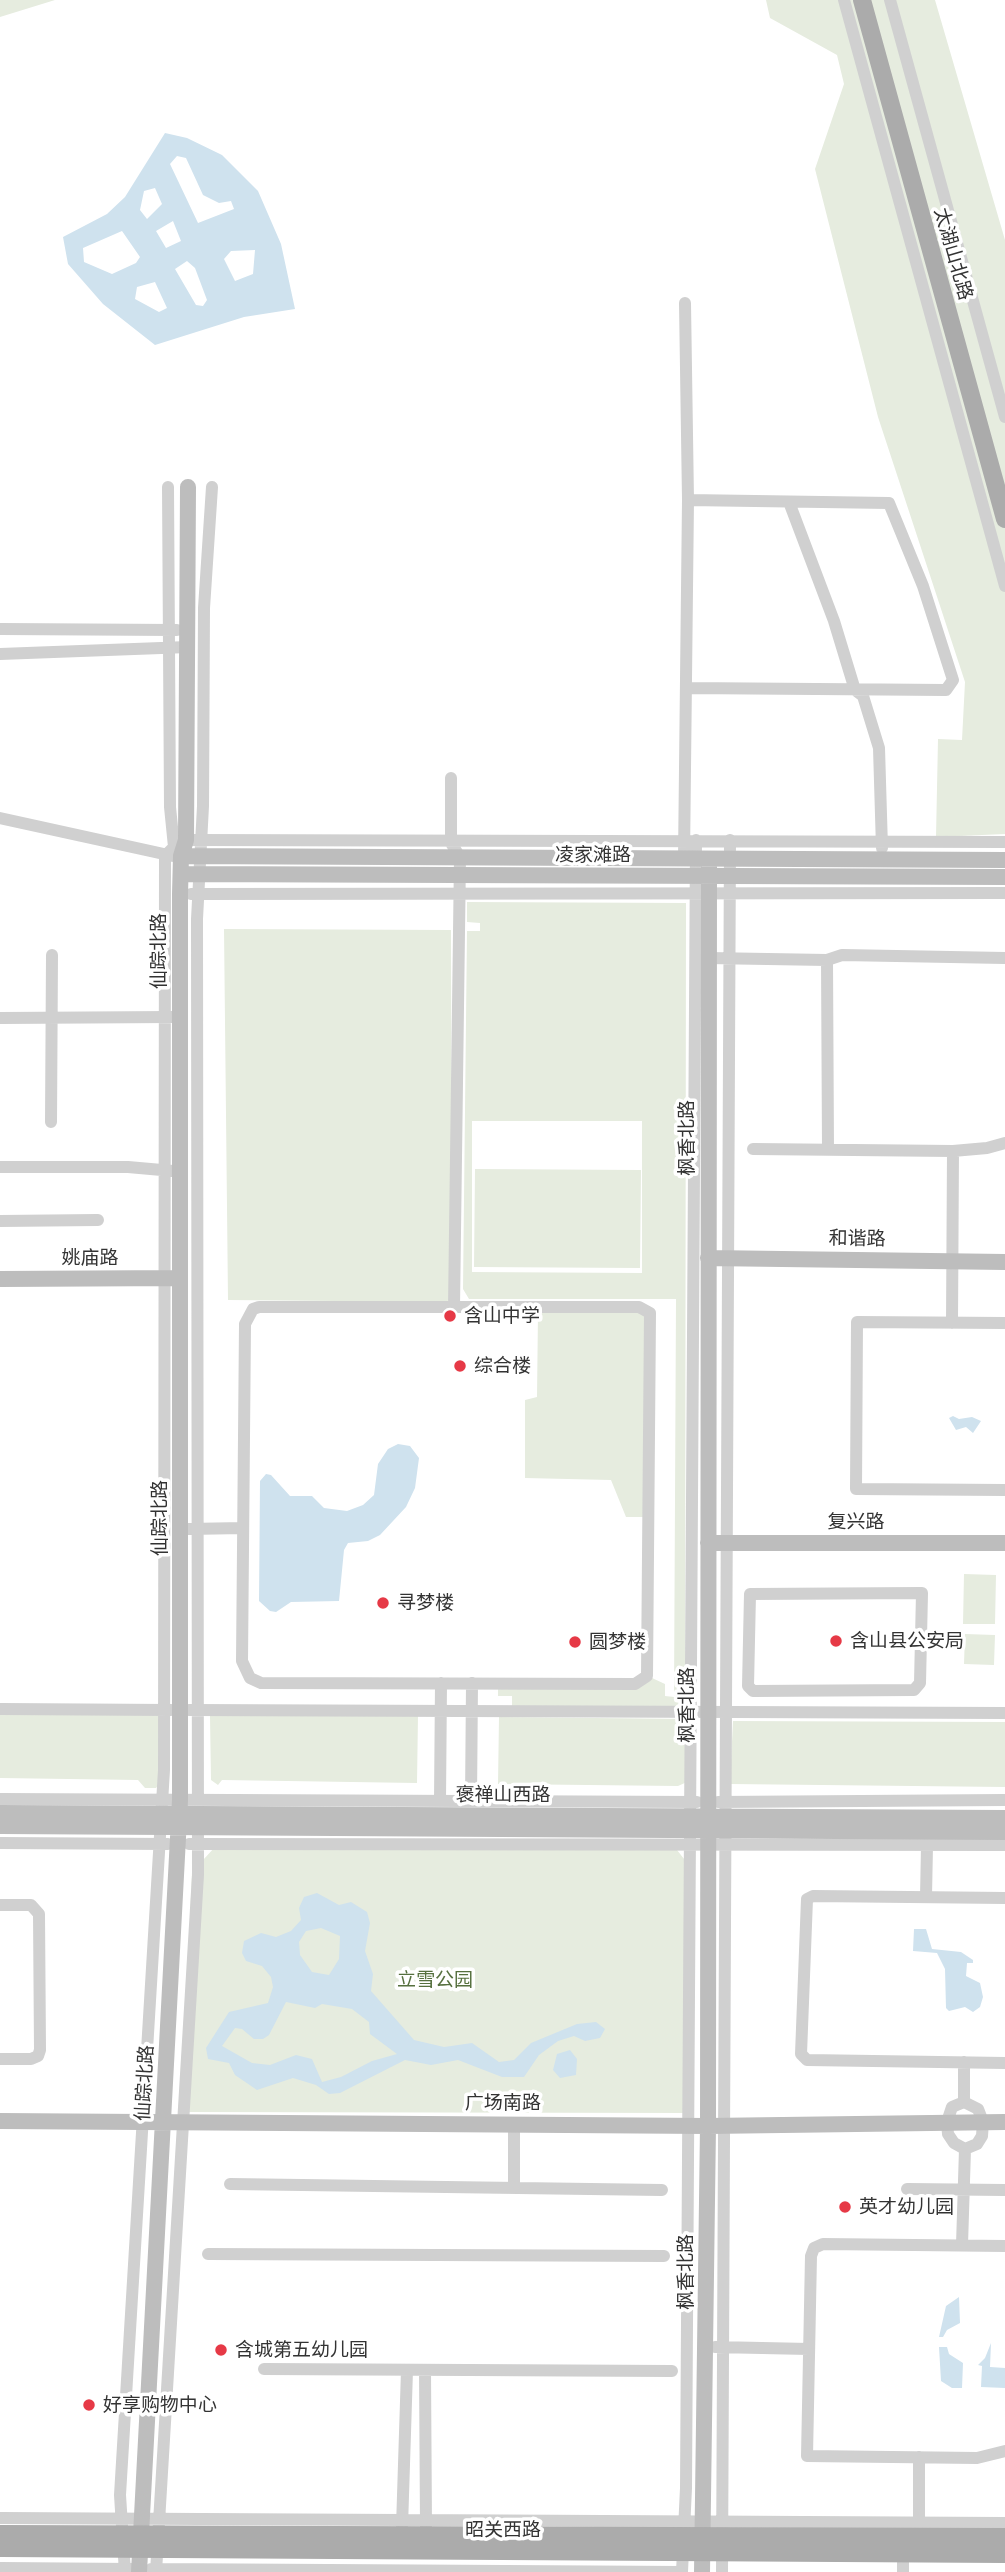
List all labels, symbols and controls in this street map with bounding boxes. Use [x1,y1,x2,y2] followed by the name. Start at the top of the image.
[929,205,977,303] street label: 太湖山北路
[555,844,631,866] street label: 凌家滩路
[148,913,170,989] street label: 仙踪北路
[676,1100,698,1176] street label: 枫香北路
[828,1227,886,1251] street label: 和谐路
[62,1247,118,1269] street label: 姚庙路
[464,1305,540,1327] place label: 含山中学
[442,1308,458,1324] marker: 含山中学
[474,1355,531,1377] place label: 综合楼
[452,1358,468,1374] marker: 综合楼
[149,1480,171,1556] street label: 仙踪北路
[828,1511,884,1533] street label: 复兴路
[397,1592,454,1614] place label: 寻梦楼
[375,1595,391,1611] marker: 寻梦楼
[850,1630,964,1652] place label: 含山县公安局
[589,1631,646,1653] place label: 圆梦楼
[828,1633,844,1649] marker: 含山县公安局
[567,1634,583,1650] marker: 圆梦楼
[676,1667,698,1743] street label: 枫香北路
[456,1784,550,1806] street label: 褒禅山西路
[397,1969,473,1991] park label: 立雪公园
[132,2044,158,2122] street label: 仙踪北路
[465,2092,541,2114] street label: 广场南路
[859,2196,954,2218] place label: 英才幼儿园
[837,2199,853,2215] marker: 英才幼儿园
[675,2234,697,2310] street label: 枫香北路
[235,2339,368,2361] place label: 含城第五幼儿园
[213,2342,229,2358] marker: 含城第五幼儿园
[103,2394,217,2416] place label: 好享购物中心
[81,2397,97,2413] marker: 好享购物中心
[465,2519,541,2541] street label: 昭关西路

